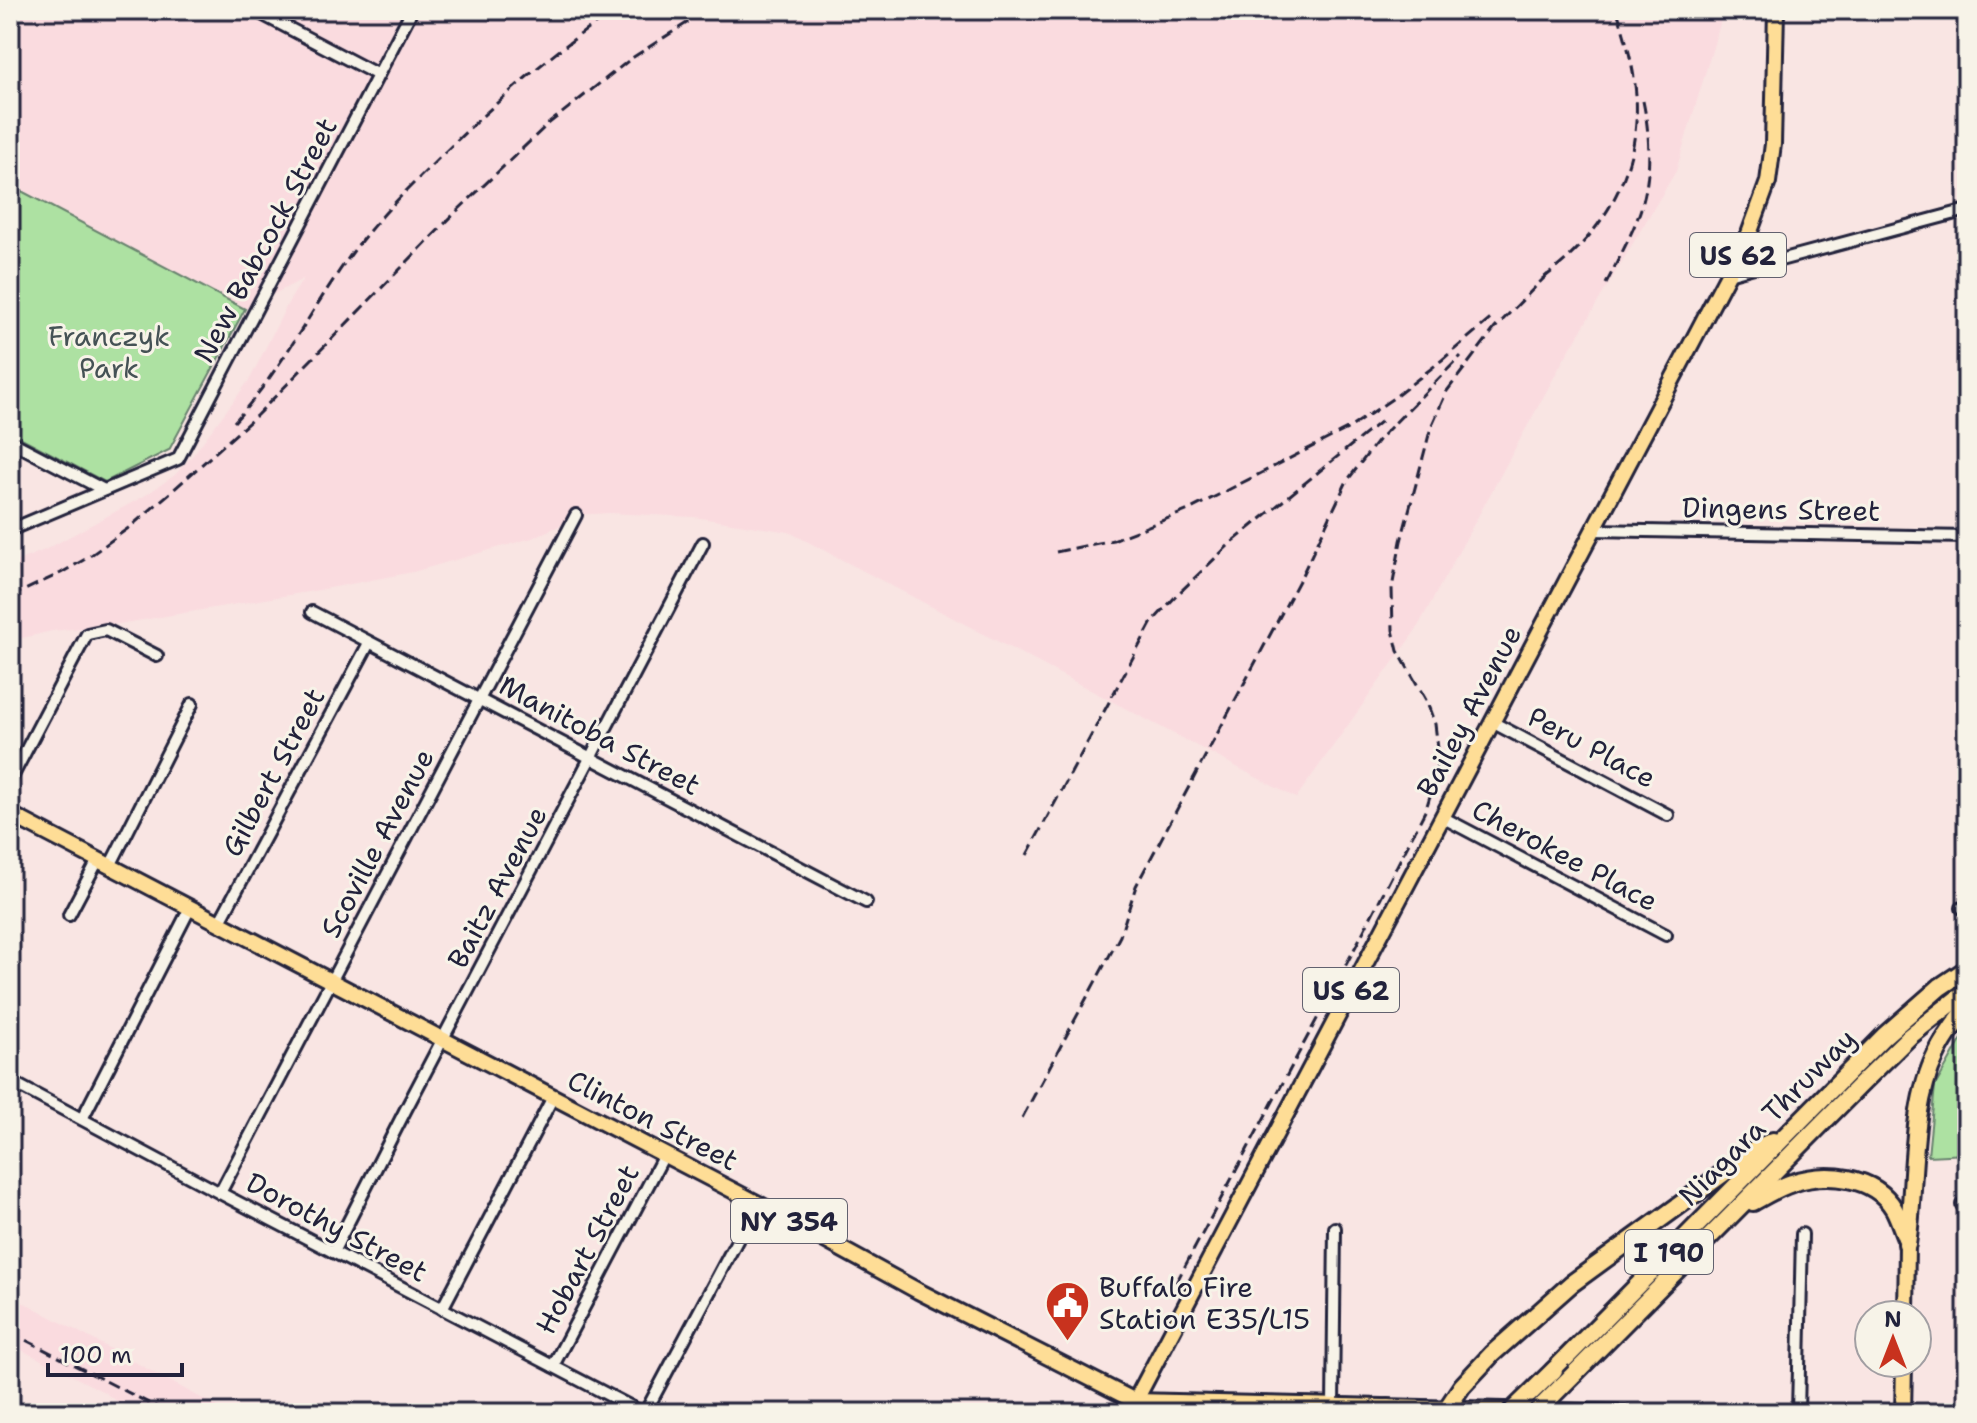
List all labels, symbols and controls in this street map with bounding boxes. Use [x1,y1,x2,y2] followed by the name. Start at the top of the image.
[184,111,346,369] street label: New Babcock Street
[1690,233,1786,277] road number: US 62
[48,317,170,387] park label: Franczyk Park
[1682,488,1880,530] street label: Dingens Street
[1408,618,1530,804] street label: Bailey Avenue
[493,666,707,804] street label: Manitoba Street
[213,681,333,863] street label: Gilbert Street
[1521,697,1663,797] street label: Peru Place
[311,742,443,944] street label: Scoville Avenue
[1465,790,1665,920] street label: Cherokee Place
[438,799,556,975] street label: Baitz Avenue
[1303,968,1399,1012] road number: US 62
[1670,1020,1864,1214] street label: Niagara Thruway
[561,1061,745,1179] street label: Clinton Street
[526,1158,648,1340] street label: Hobart Street
[240,1163,434,1291] street label: Dorothy Street
[731,1199,847,1243] road number: NY 354
[1625,1230,1713,1274] road number: I 190
[1099,1268,1310,1338] place label: Buffalo Fire Station E35/L15
[1044,1279,1092,1342] public building icon: Buffalo Fire Station E35/L15
[1853,1299,1933,1379] north arrow
[1884,1305,1902,1334] text: N
[48,1327,182,1377] scale bar
[60,1339,132,1371] text: 100 m

